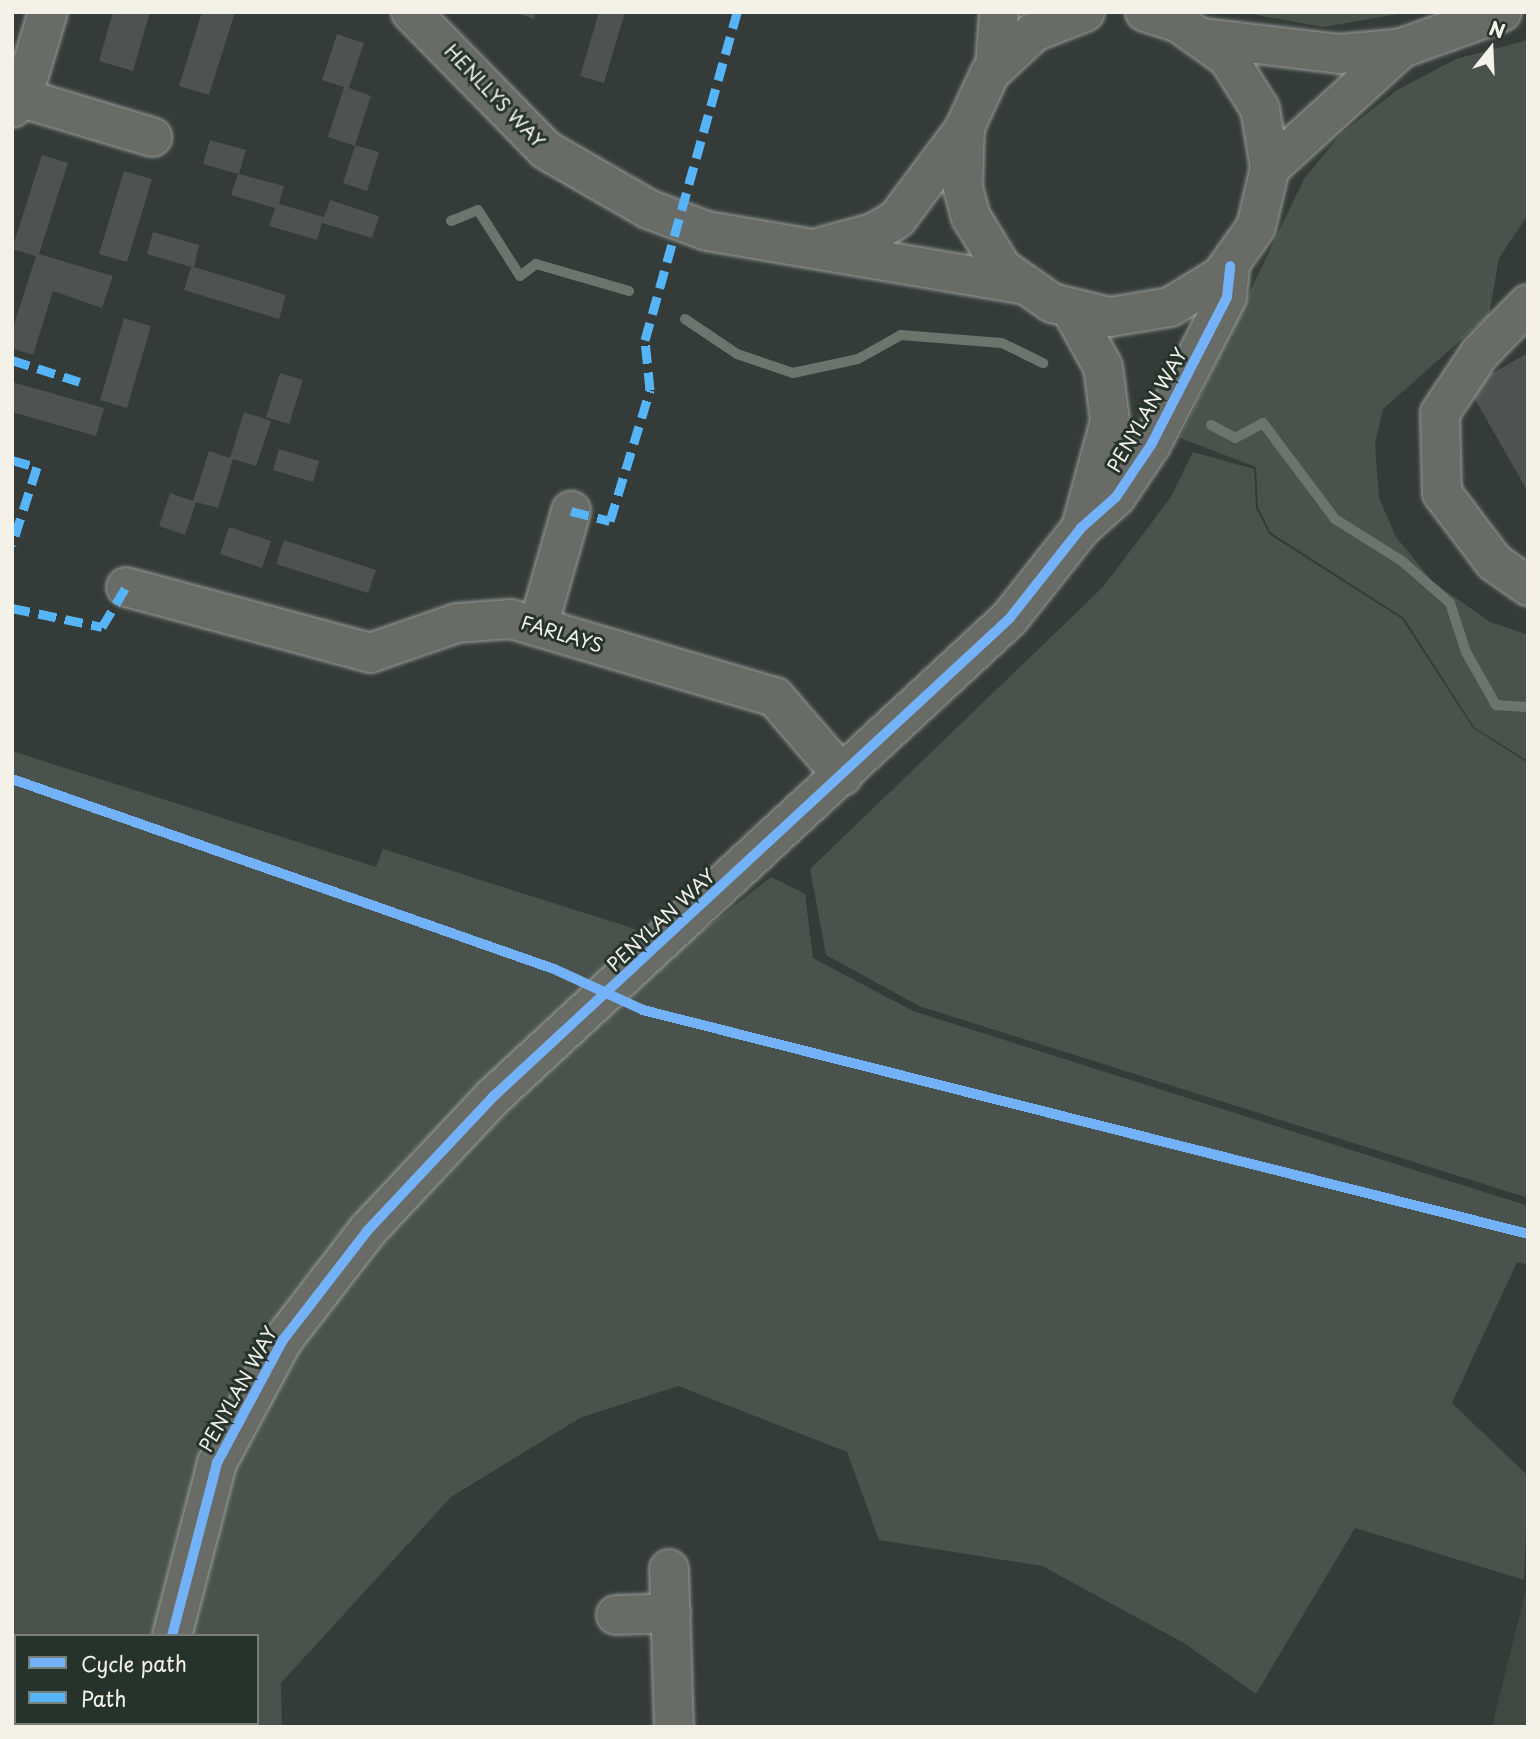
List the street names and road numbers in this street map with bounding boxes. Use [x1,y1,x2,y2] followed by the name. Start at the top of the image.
[439,39,551,153] street label: HENLLYS WAY
[1102,344,1192,476] street label: PENYLAN WAY
[518,611,606,657] street label: FARLAYS
[602,864,720,976] street label: PENYLAN WAY
[194,1322,282,1456] street label: PENYLAN WAY

